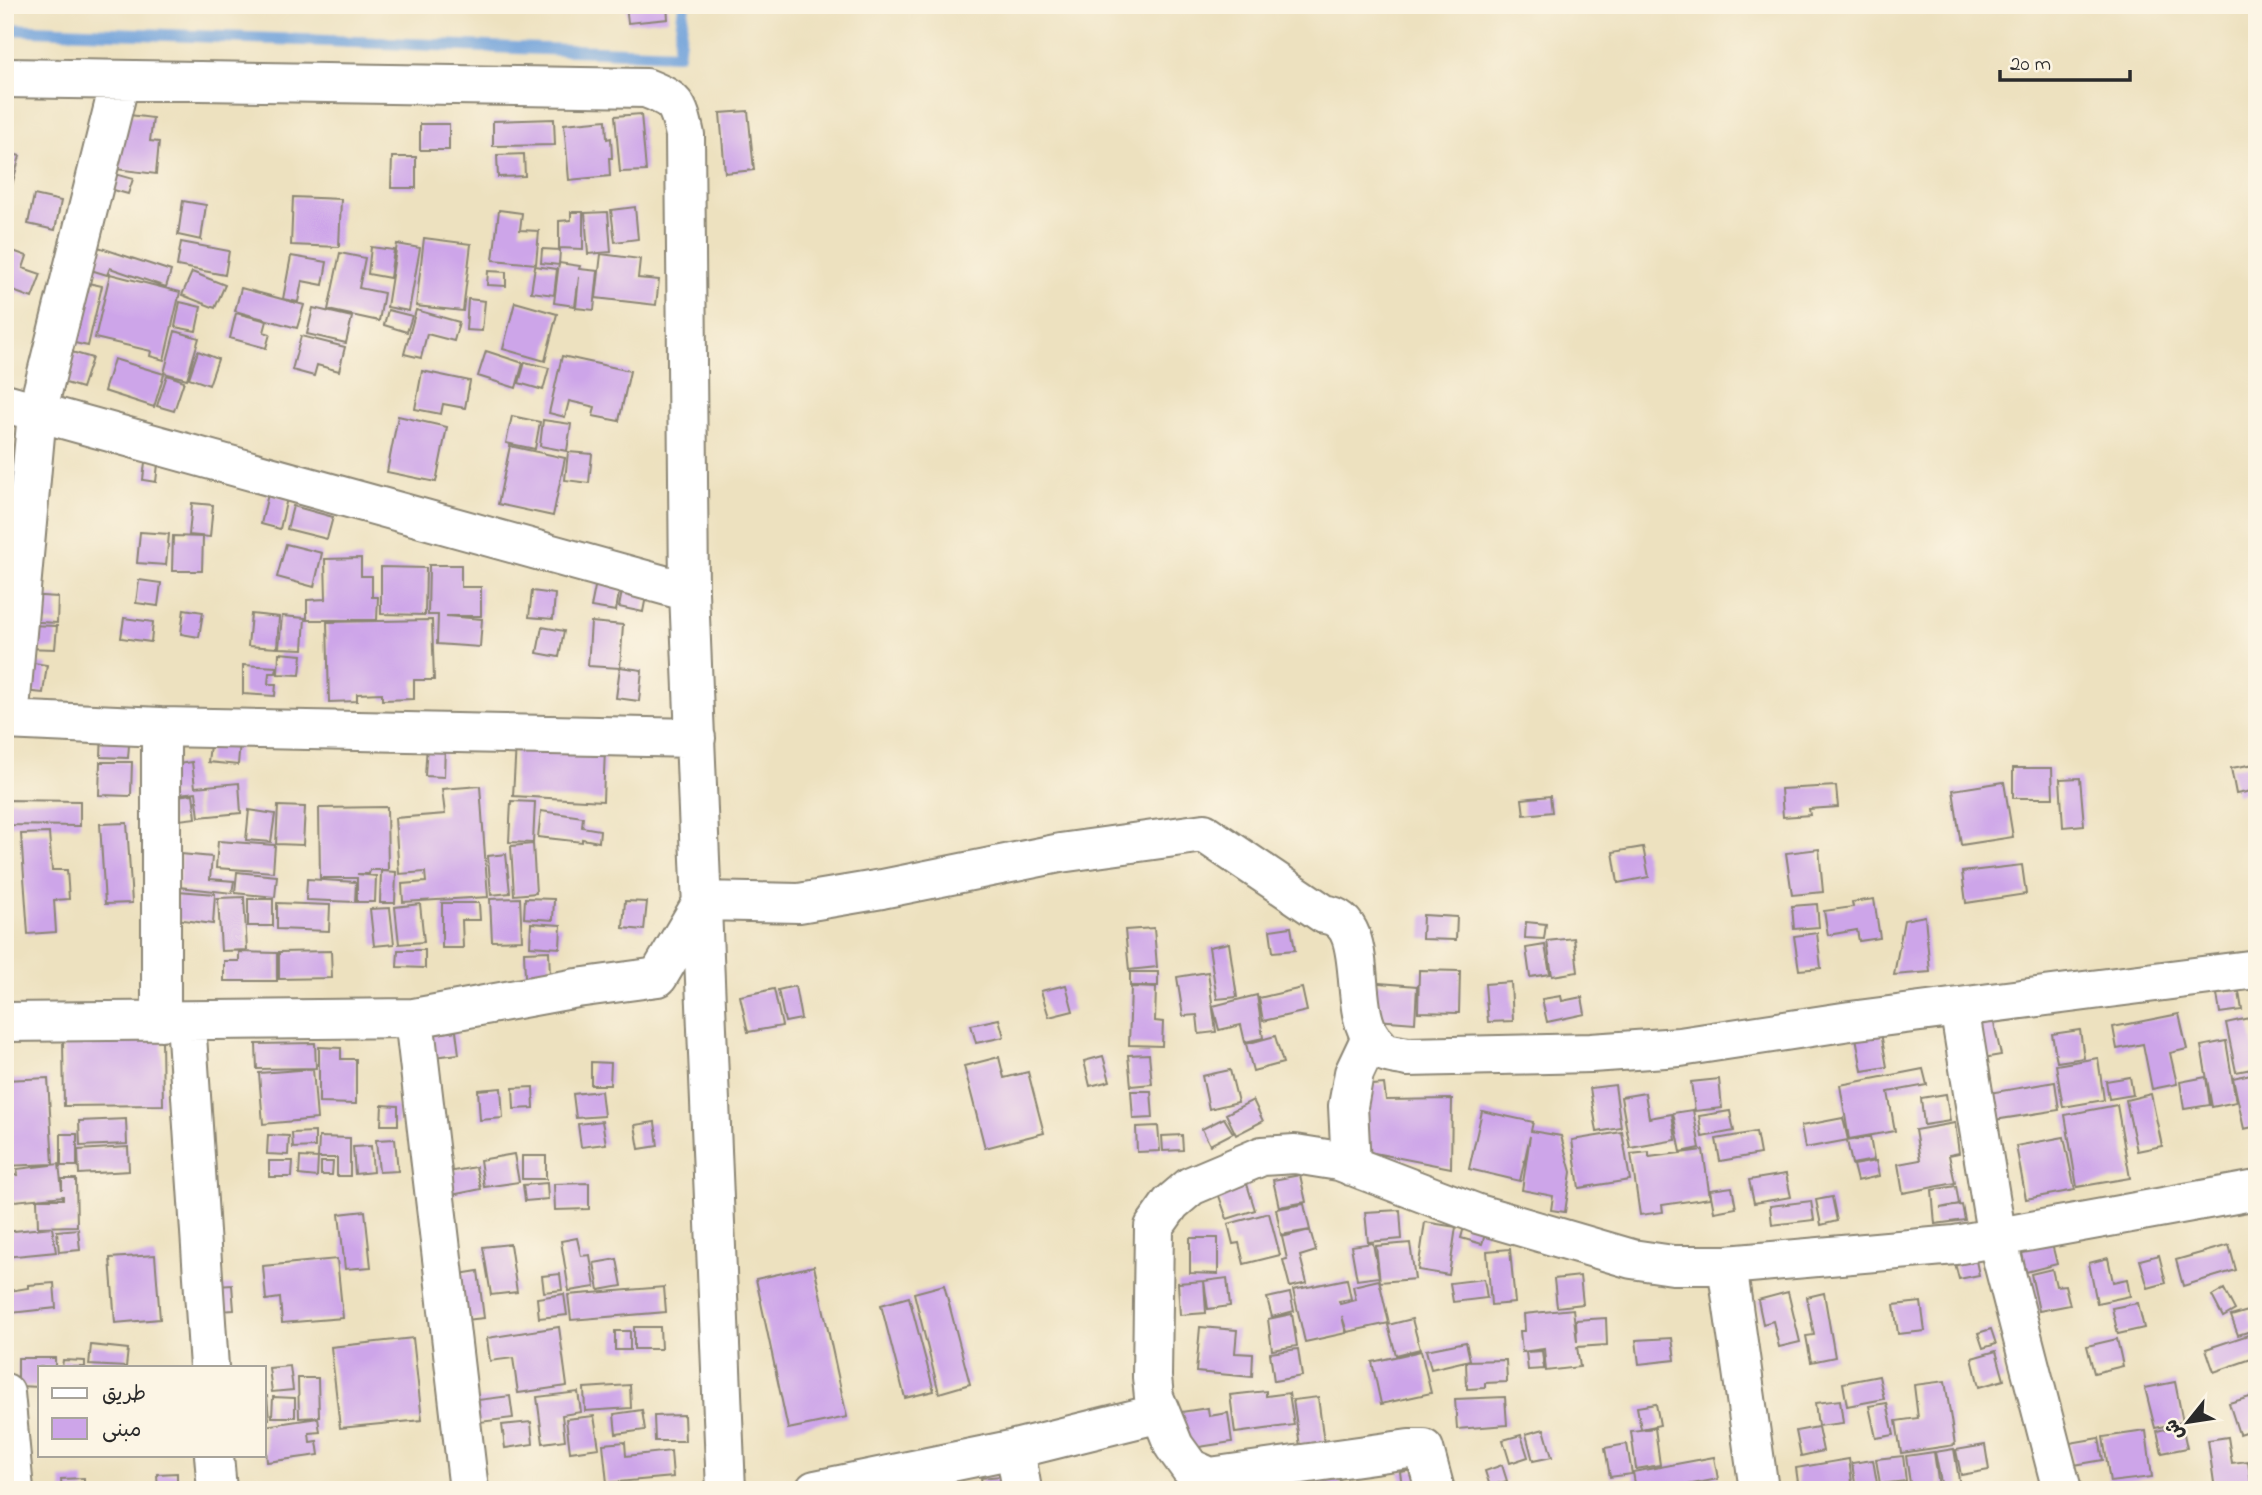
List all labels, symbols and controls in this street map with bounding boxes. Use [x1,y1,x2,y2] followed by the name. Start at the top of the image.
[2000,38,2129,82] scale bar
[2010,50,2051,80] text: 20 m
[38,1366,266,1456] legend
[102,1380,146,1410] text: طريق
[2154,1386,2224,1456] north arrow
[2158,1413,2192,1445] text: ش
[102,1416,141,1446] text: مبنى

